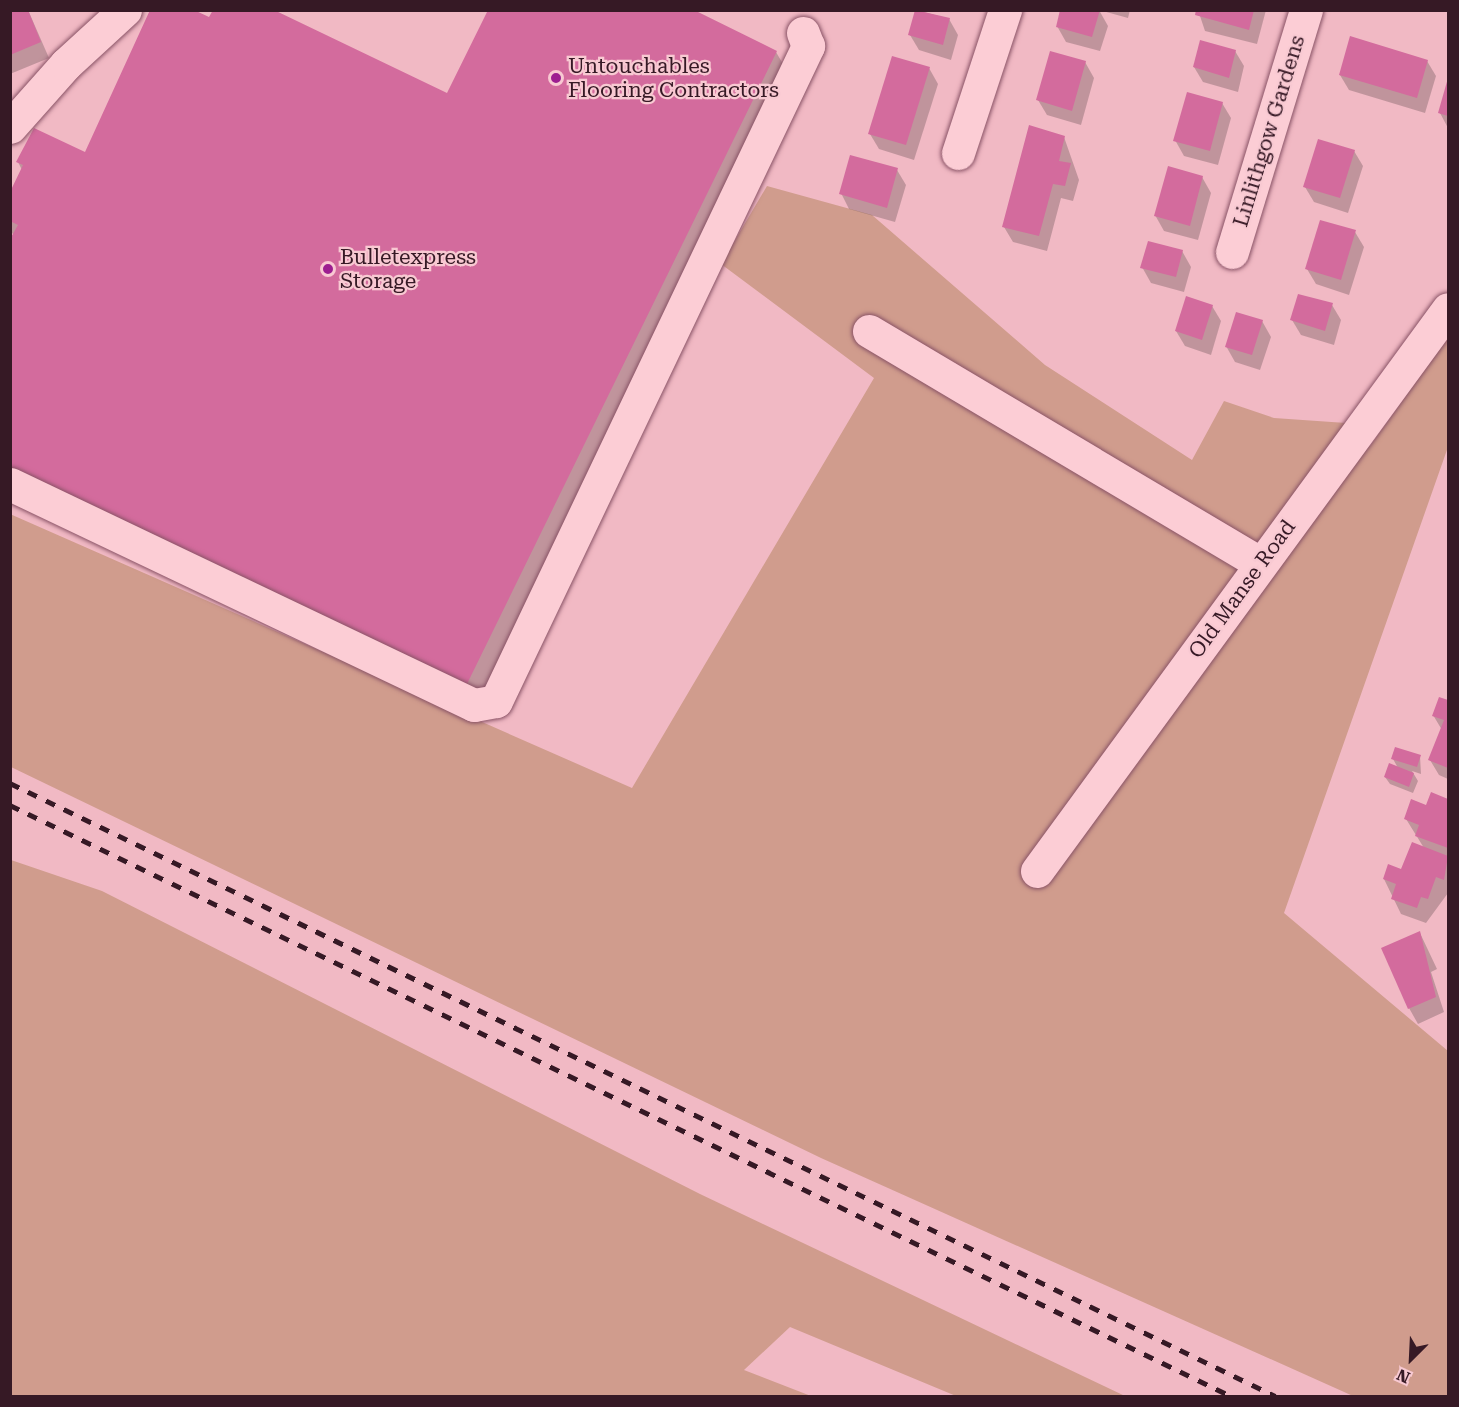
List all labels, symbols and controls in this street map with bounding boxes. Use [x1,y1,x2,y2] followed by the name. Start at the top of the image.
[1228,32,1310,230] street label: Linlithgow Gardens
[568,53,779,103] place label: Untouchables Flooring Contractors
[549,71,563,85] marker: Untouchables Flooring Contractors
[340,244,476,294] place label: Bulletexpress Storage
[321,262,335,276] marker: Bulletexpress Storage
[1183,515,1301,663] street label: Old Manse Road
[1381,1329,1441,1389] north arrow
[1394,1365,1413,1387] text: N

